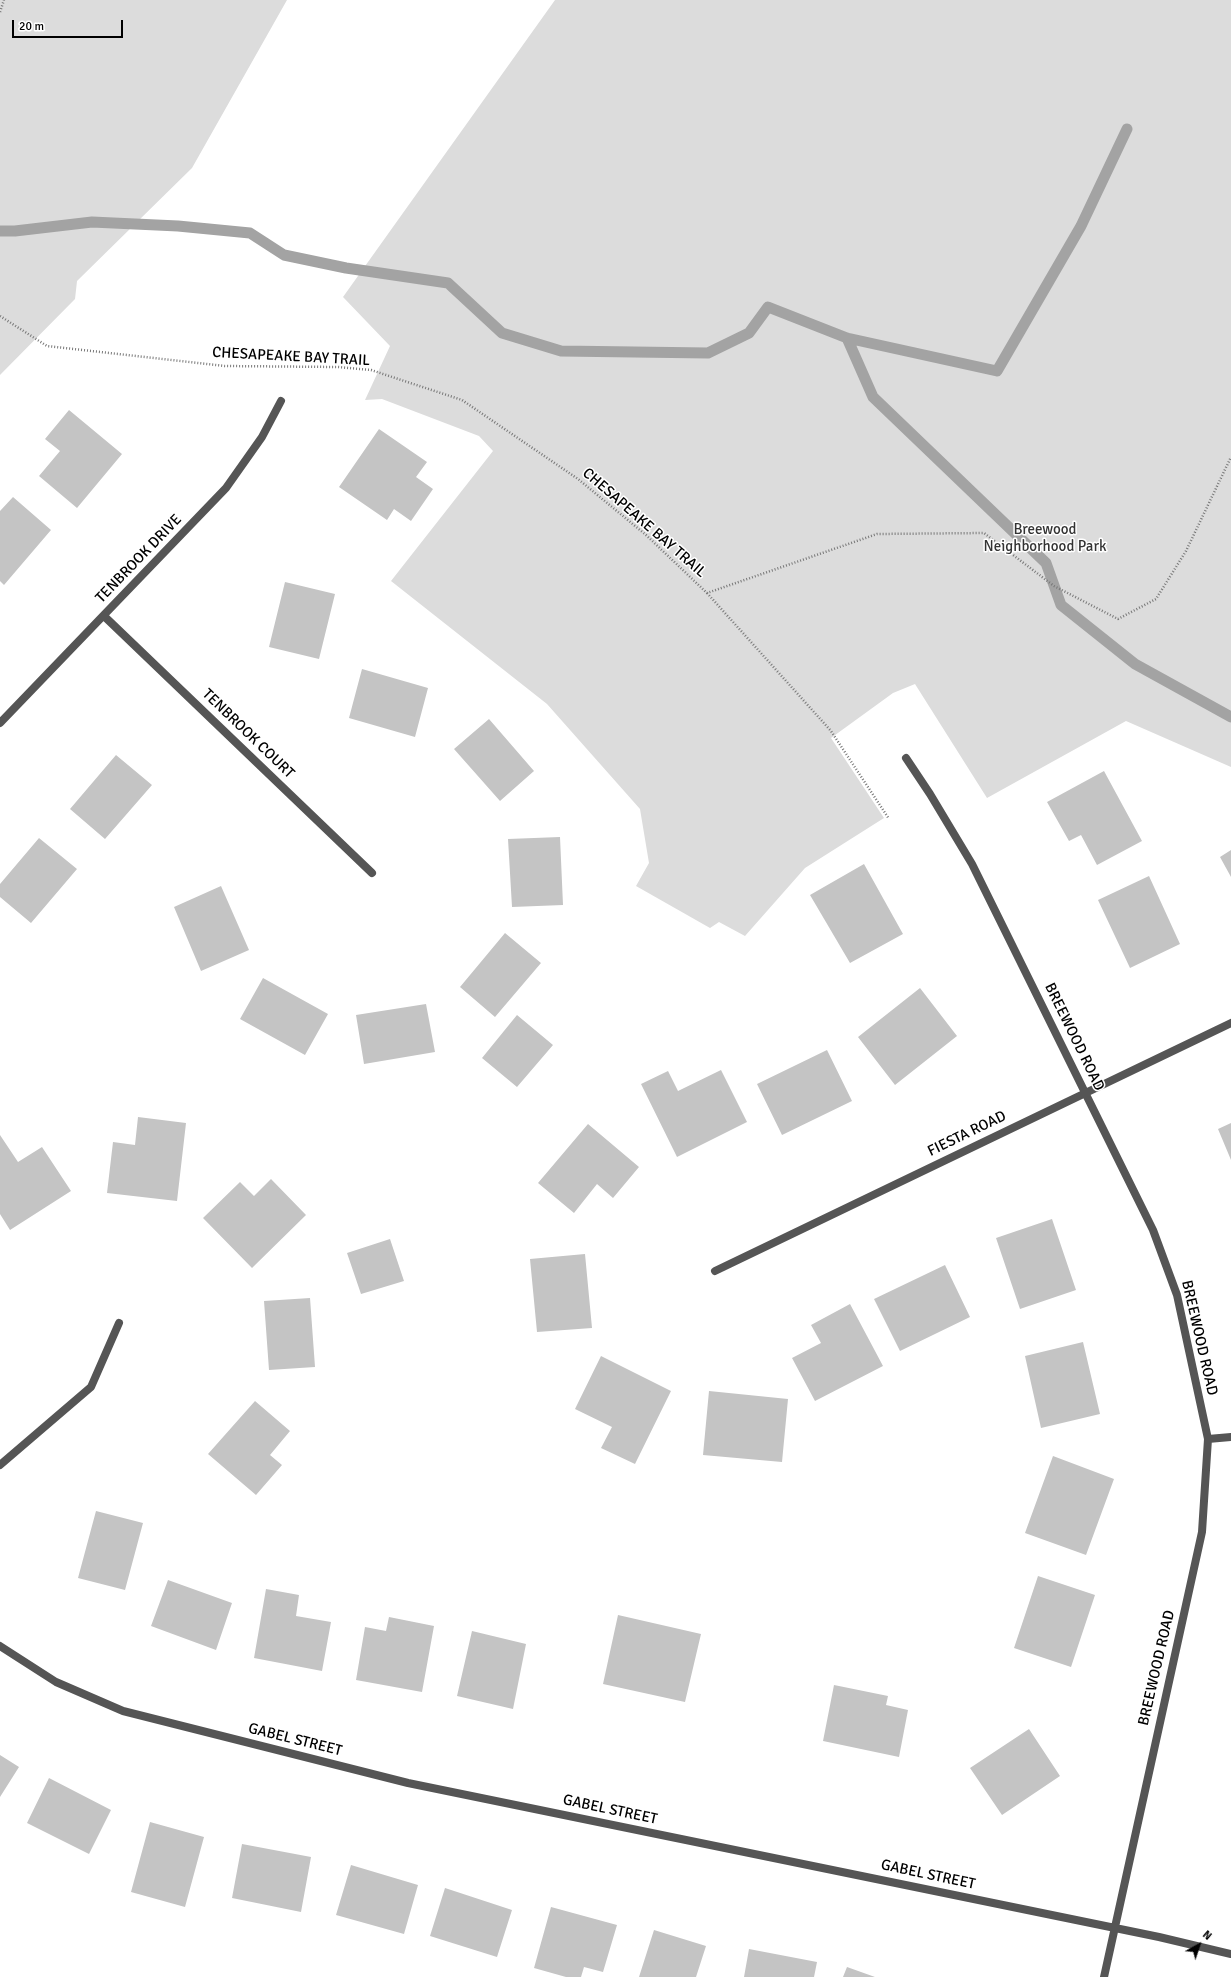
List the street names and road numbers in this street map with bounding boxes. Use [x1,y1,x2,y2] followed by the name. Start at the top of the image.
[212,344,370,370] street label: CHESAPEAKE BAY TRAIL
[578,464,710,582] street label: CHESAPEAKE BAY TRAIL
[92,511,186,607] street label: TENBROOK DRIVE
[198,686,298,782] street label: TENBROOK COURT
[1040,980,1108,1094] street label: BREEWOOD ROAD
[925,1107,1009,1161] street label: FIESTA ROAD
[1177,1279,1221,1397] street label: BREEWOOD ROAD
[1135,1609,1179,1727] street label: BREEWOOD ROAD
[246,1720,344,1760] street label: GABEL STREET
[561,1791,659,1829] street label: GABEL STREET
[879,1856,977,1894] street label: GABEL STREET

